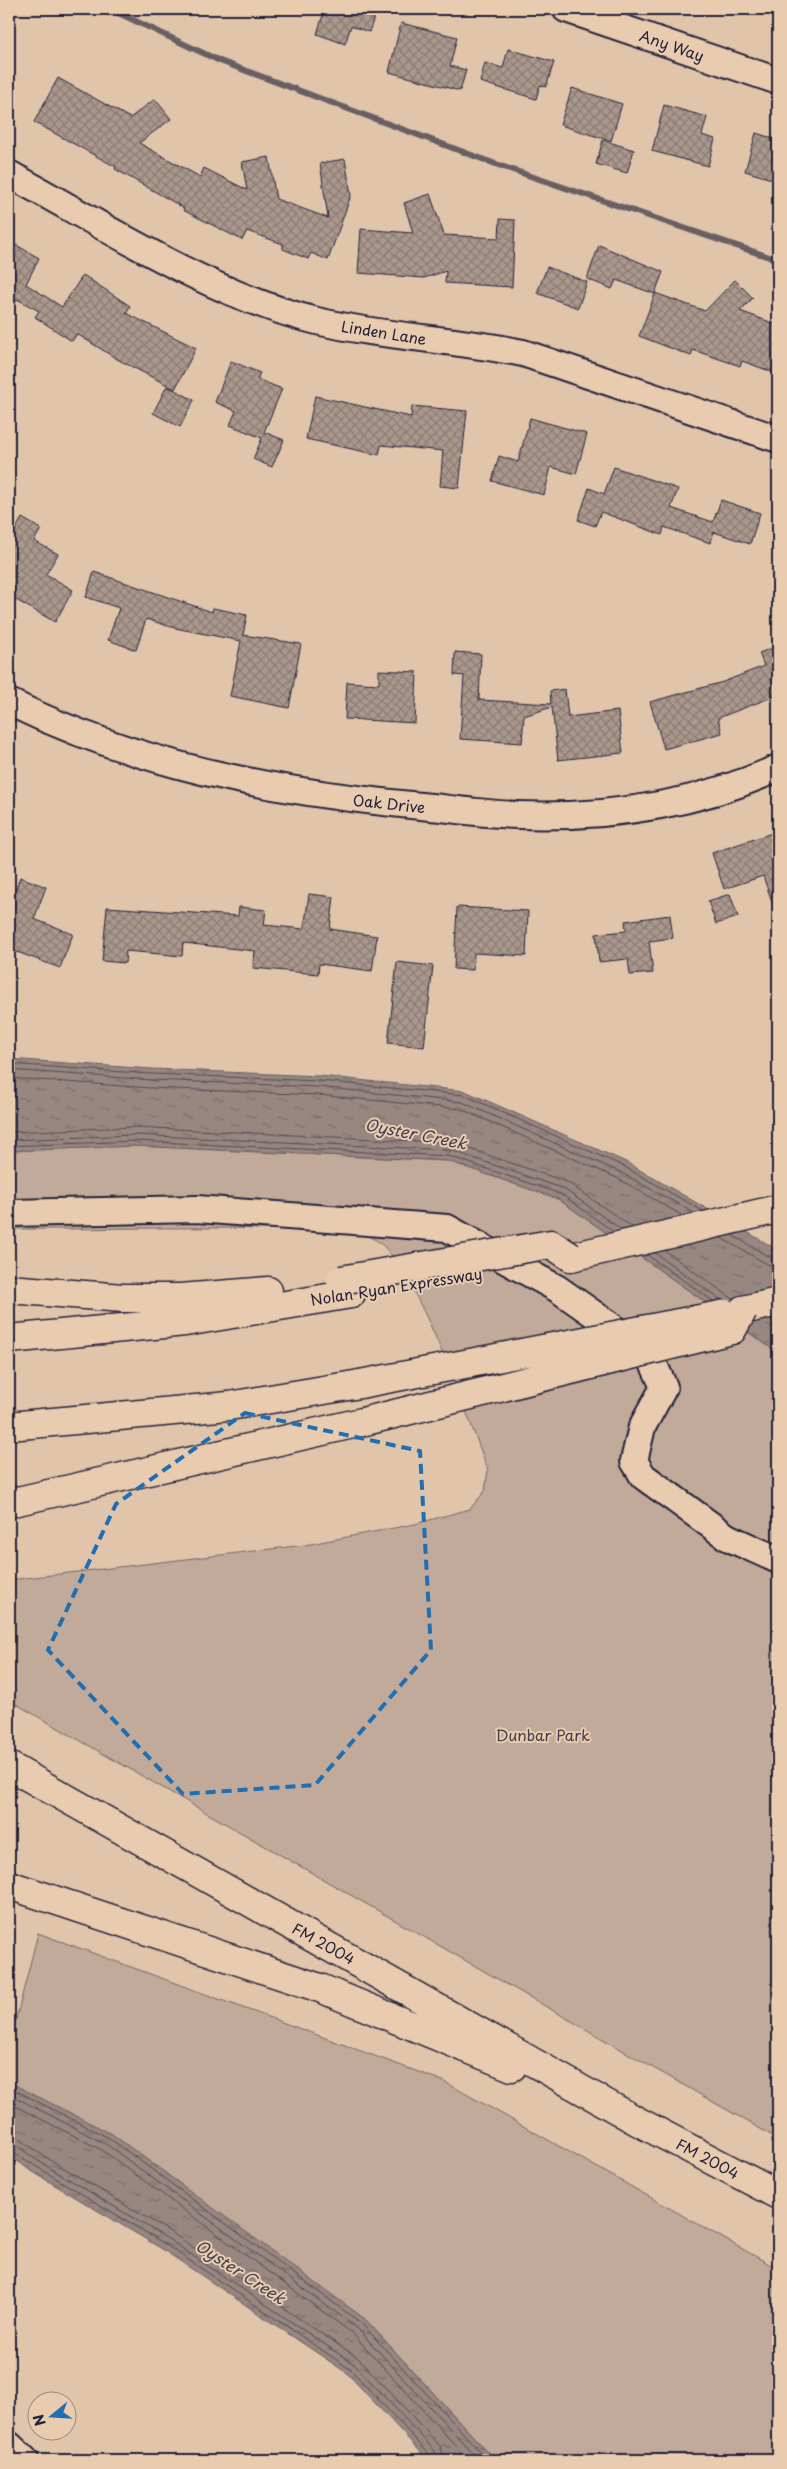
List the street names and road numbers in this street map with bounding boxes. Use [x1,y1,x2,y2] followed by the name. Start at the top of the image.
[637,23,707,67] street label: Any Way
[340,314,428,350] street label: Linden Lane
[352,788,426,818] street label: Oak Drive
[308,1261,484,1311] street label: Nolan Ryan Expressway
[288,1916,360,1970] street label: FM 2004
[672,2132,744,2184] street label: FM 2004

